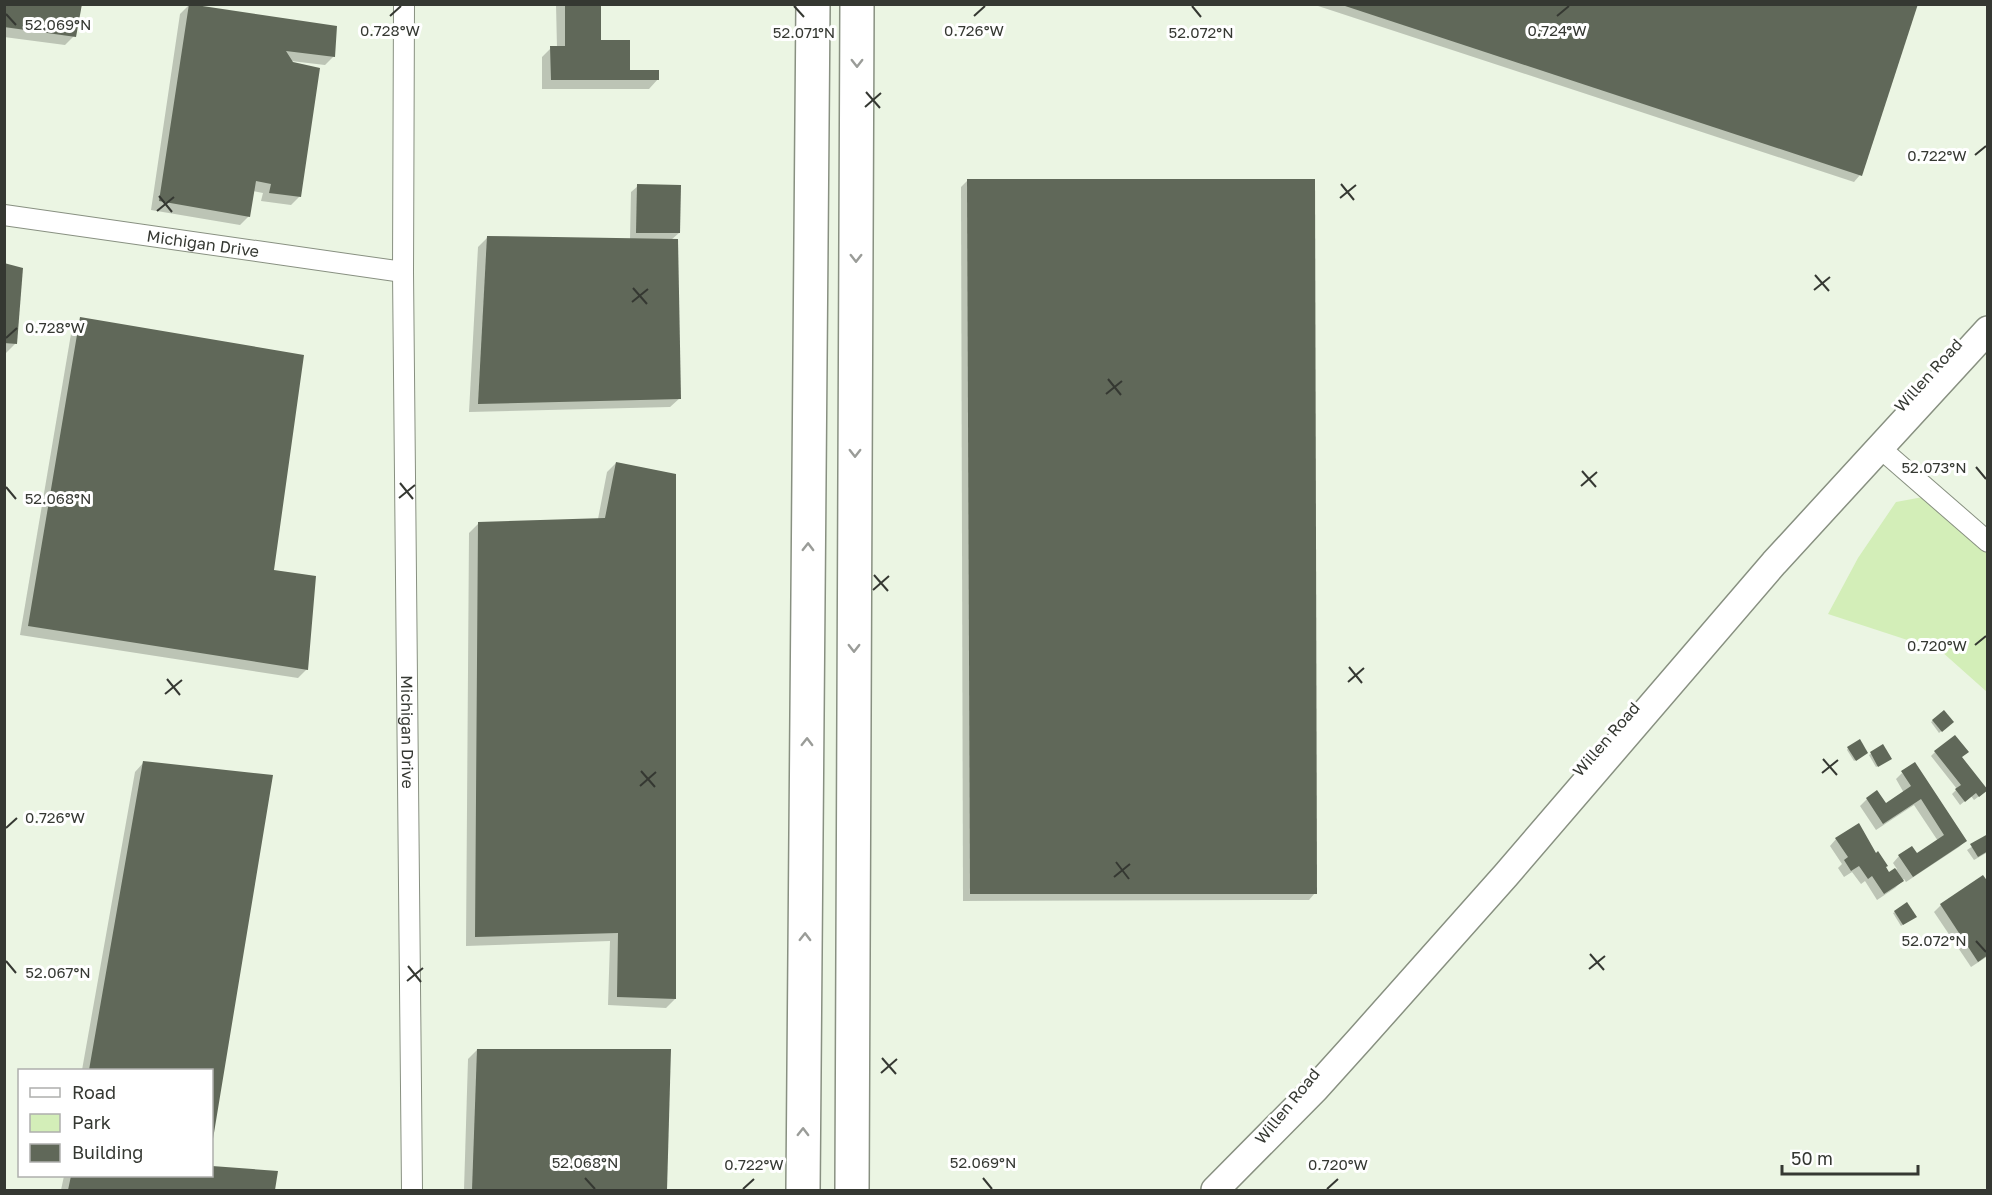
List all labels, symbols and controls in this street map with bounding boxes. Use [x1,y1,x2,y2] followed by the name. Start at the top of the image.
[25,15,91,33] text: 52.069°N
[360,21,420,39] text: 0.728°W
[944,21,1004,39] text: 0.726°W
[1527,21,1587,39] text: 0.724°W
[773,23,835,41] text: 52.071°N
[1168,23,1234,41] text: 52.072°N
[851,58,863,67] one-way arrow
[1907,146,1967,164] text: 0.722°W
[145,226,261,261] street label: Michigan Drive
[850,253,862,262] one-way arrow
[25,318,85,336] text: 0.728°W
[1890,334,1966,416] street label: Willen Road
[849,448,861,457] one-way arrow
[1901,458,1967,476] text: 52.073°N
[25,489,91,507] text: 52.068°N
[802,543,814,552] one-way arrow
[1907,636,1967,654] text: 0.720°W
[848,643,861,652] one-way arrow
[397,675,418,789] street label: Michigan Drive
[1568,698,1644,780] street label: Willen Road
[801,738,813,747] one-way arrow
[25,808,85,826] text: 0.726°W
[1901,931,1967,949] text: 52.072°N
[799,933,811,942] one-way arrow
[25,963,91,981] text: 52.067°N
[1250,1064,1324,1148] street label: Willen Road
[18,1069,213,1177] legend
[72,1081,116,1103] text: Road
[72,1111,111,1133] text: Park
[797,1128,809,1137] one-way arrow
[1782,1138,1918,1176] scale bar
[72,1141,143,1163] text: Building
[1791,1147,1833,1169] text: 50 m
[552,1153,618,1171] text: 52.068°N
[950,1153,1016,1171] text: 52.069°N
[724,1155,784,1173] text: 0.722°W
[1308,1155,1368,1173] text: 0.720°W

